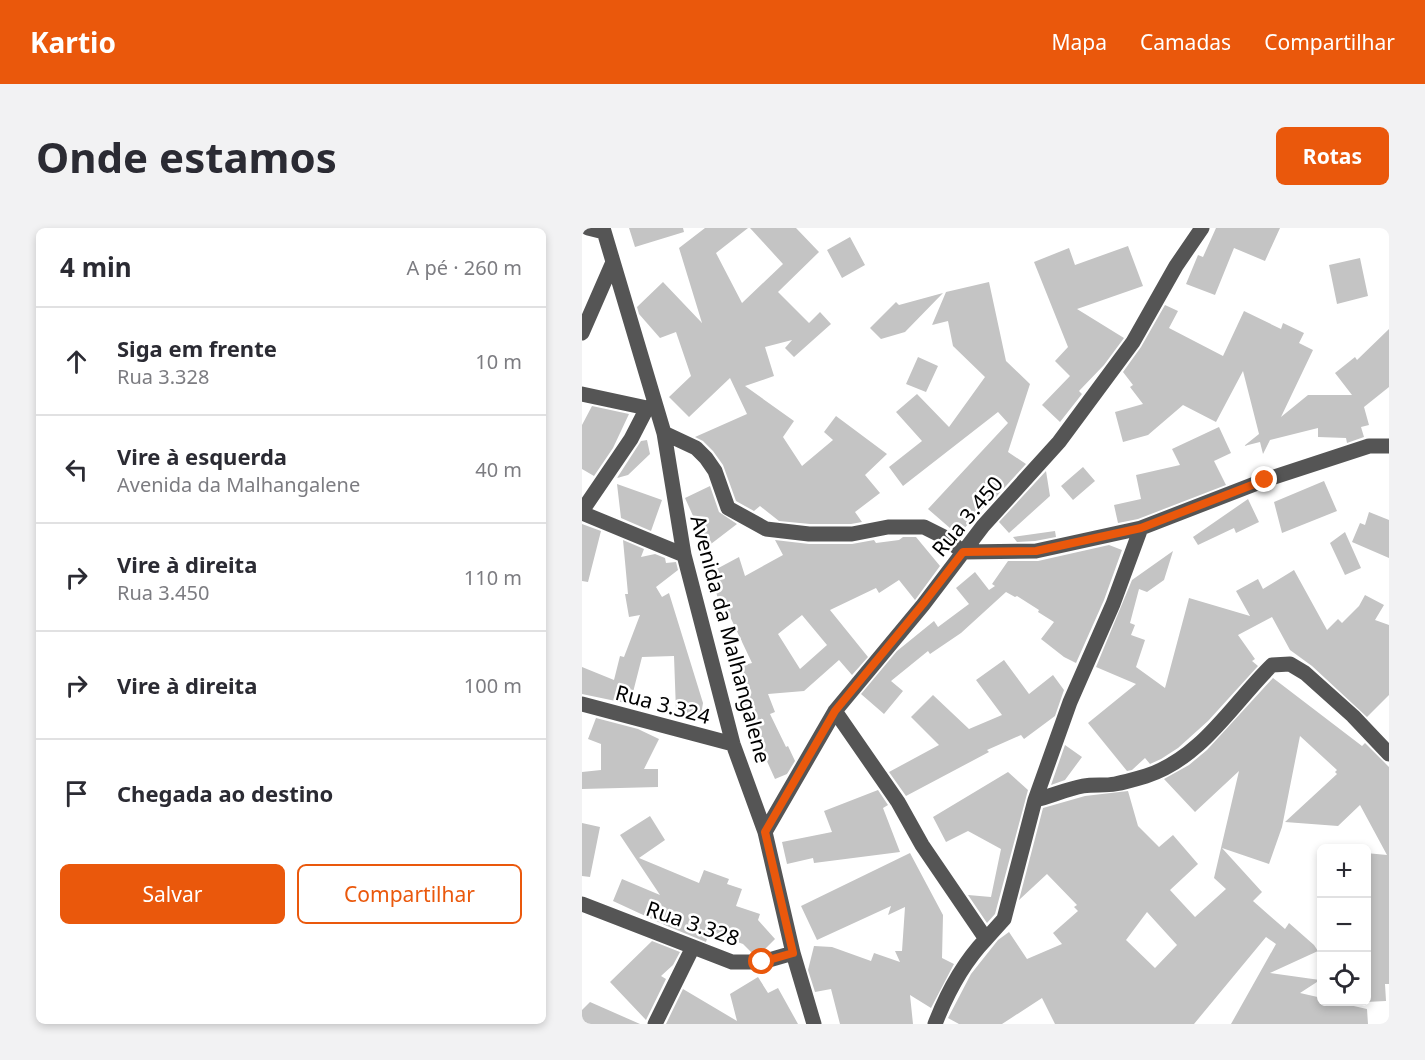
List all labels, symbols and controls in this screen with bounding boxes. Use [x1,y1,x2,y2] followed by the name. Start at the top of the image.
[30,23,116,61] text: Kartio
[1051,28,1107,56] text: Mapa
[1140,28,1231,56] text: Camadas
[1264,28,1395,56] text: Compartilhar
[1276,127,1389,185] button: Rotas
[36,128,337,185] text: Onde estamos
[60,249,132,285] text: 4 min
[406,254,522,281] text: A pé · 260 m
[117,333,277,363] text: Siga em frente
[60,345,93,378] icon: ahead
[475,348,522,375] text: 10 m
[117,363,209,390] text: Rua 3.328
[117,441,287,471] text: Vire à esquerda
[60,453,93,486] icon: left
[475,456,522,483] text: 40 m
[1251,466,1277,492] route end
[925,470,1009,562] street label: Rua 3.450
[117,471,360,498] text: Avenida da Malhangalene
[684,512,778,766] street label: Avenida da Malhangalene
[117,549,257,579] text: Vire à direita
[60,561,93,594] icon: right
[464,564,522,591] text: 110 m
[117,579,209,606] text: Rua 3.450
[60,669,93,702] icon: right
[117,670,257,700] text: Vire à direita
[464,672,522,699] text: 100 m
[613,678,713,730] street label: Rua 3.324
[60,777,93,810] icon: arrive
[117,778,333,808] text: Chegada ao destino
[1317,844,1371,1006] map controls
[1317,844,1371,898] button: +
[60,864,285,924] button: Salvar
[297,864,522,924] button: Compartilhar
[643,894,743,952] street label: Rua 3.328
[1317,898,1371,952] button: −
[748,948,774,974] route start
[1317,952,1371,1006] button: locate

